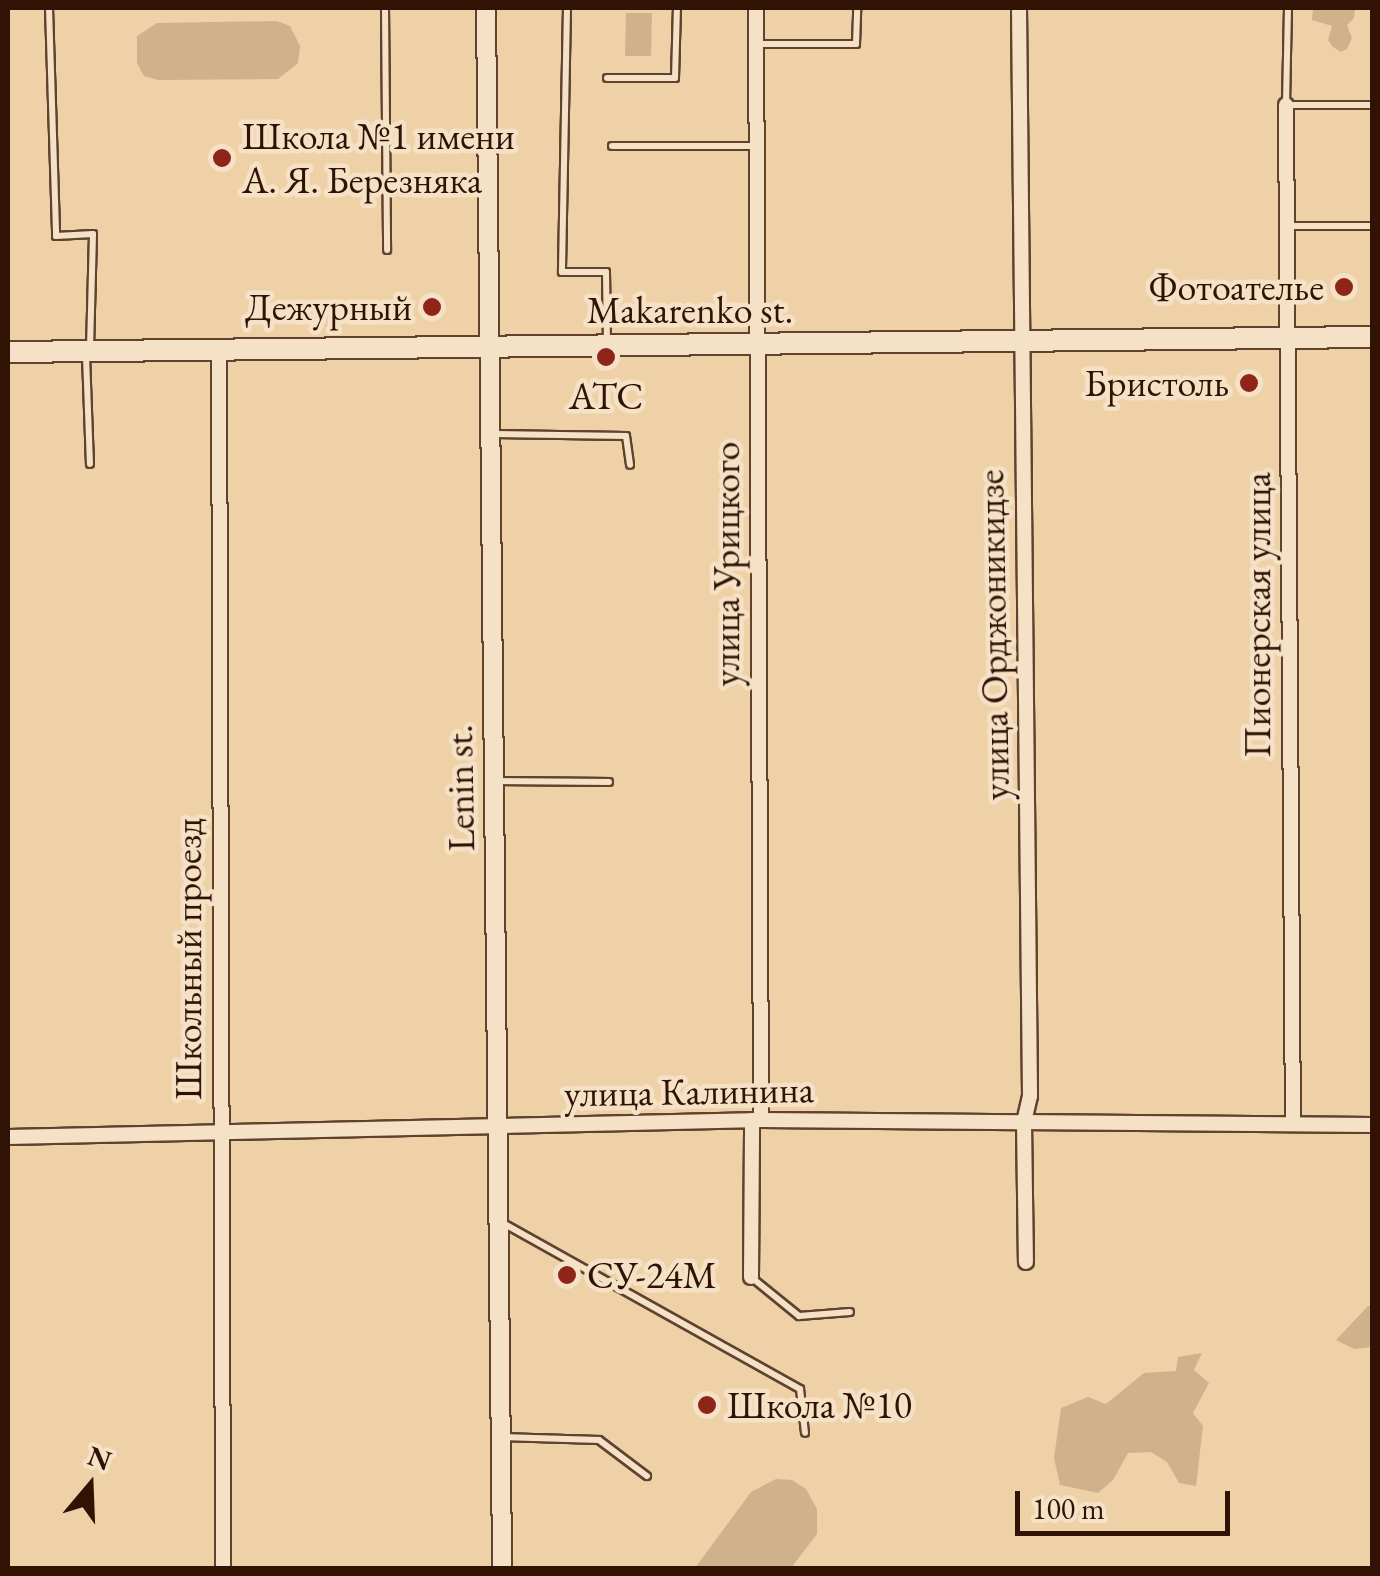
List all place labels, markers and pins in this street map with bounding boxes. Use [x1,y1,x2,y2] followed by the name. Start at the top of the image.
[242,113,515,202] place label: Школа №1 имени А. Я. Березняка
[211,147,233,169] marker: Школа №1 имени А. Я. Березняка
[1149,264,1324,310] place label: Фотоателье
[1333,276,1355,298] marker: Фотоателье
[245,284,412,330] place label: Дежурный
[421,296,443,318] marker: Дежурный
[595,346,617,368] marker: АТС
[1084,360,1229,406] place label: Бристоль
[1238,372,1260,394] marker: Бристоль
[569,373,643,419] place label: АТС
[587,1252,717,1298] place label: СУ-24М
[556,1264,578,1286] marker: СУ-24М
[727,1382,912,1428] place label: Школа №10
[696,1394,718,1416] marker: Школа №10

